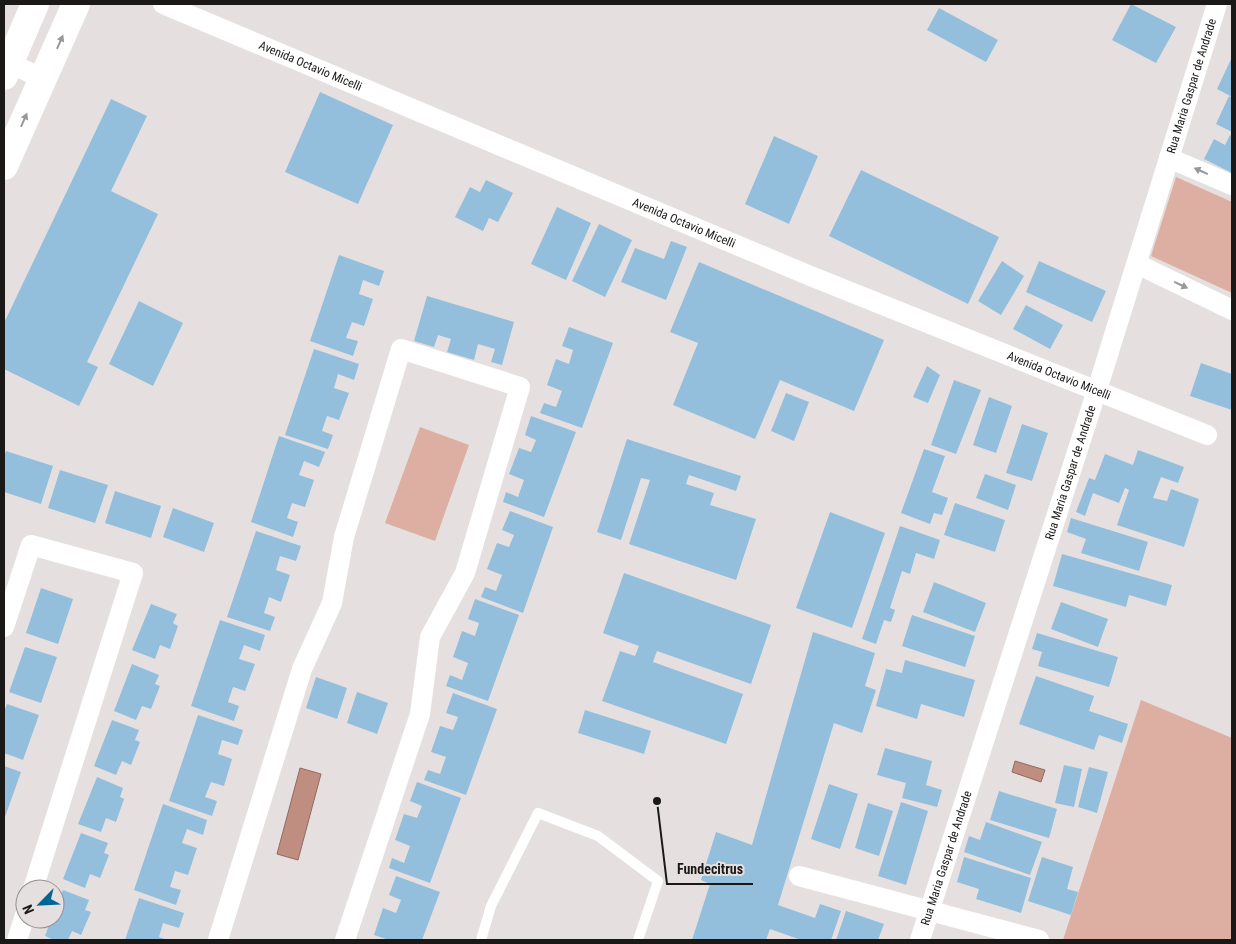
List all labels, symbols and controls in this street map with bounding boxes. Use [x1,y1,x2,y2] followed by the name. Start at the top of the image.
[1164,17,1219,155] street label: Rua Maria Gaspar de Andrade
[56,35,64,49] one-way arrow
[257,38,364,94] street label: Avenida Octavio Micelli
[21,113,29,127] one-way arrow
[1194,167,1208,175] one-way arrow
[630,195,737,251] street label: Avenida Octavio Micelli
[1174,282,1188,290] one-way arrow
[1005,349,1113,403] street label: Avenida Octavio Micelli
[1042,403,1099,542] street label: Rua Maria Gaspar de Andrade
[918,789,975,927] street label: Rua Maria Gaspar de Andrade
[667,855,753,884] callout: Fundecitrus
[677,861,743,877] text: Fundecitrus
[15,879,65,929] north arrow
[19,902,37,916] text: N

